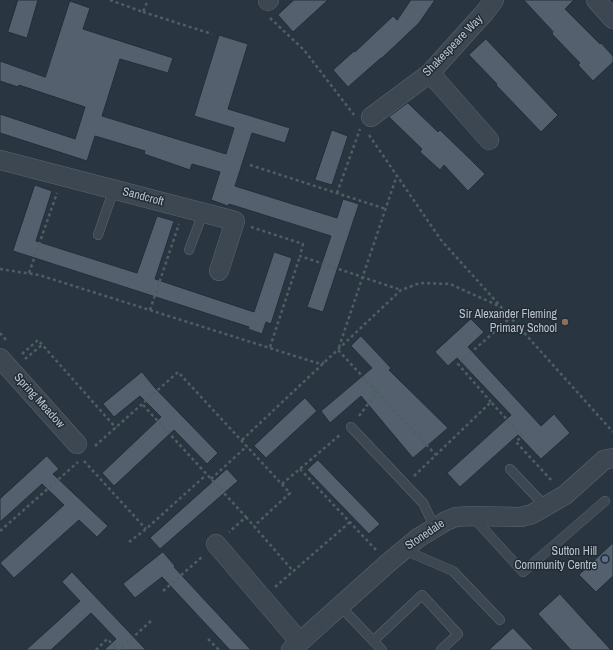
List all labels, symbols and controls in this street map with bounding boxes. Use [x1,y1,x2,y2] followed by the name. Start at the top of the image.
[420,12,486,80] street label: Shakespeare Way
[121,185,165,209] street label: Sandcroft
[459,308,557,336] place label: Sir Alexander Fleming Primary School
[560,317,570,327] marker: Sir Alexander Fleming Primary School
[11,371,67,431] street label: Spring Meadow
[403,517,447,553] street label: Stonedale
[514,545,597,573] place label: Sutton Hill Community Centre
[600,554,610,564] marker: Sutton Hill Community Centre

